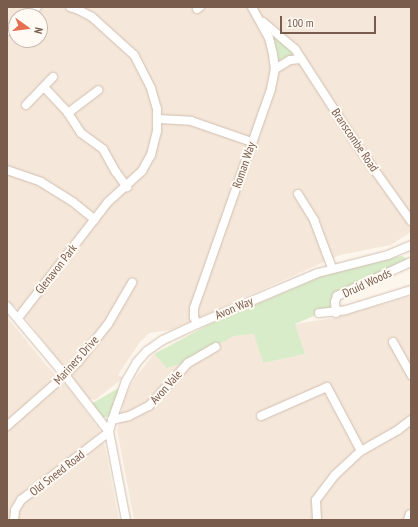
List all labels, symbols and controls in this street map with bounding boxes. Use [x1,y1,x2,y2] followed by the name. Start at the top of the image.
[8,8,48,48] north arrow
[282,8,378,34] scale bar
[287,15,314,30] text: 100 m
[31,26,46,35] text: N
[329,106,381,174] street label: Branscombe Road
[229,140,259,190] street label: Roman Way
[32,241,80,297] street label: Glenavon Park
[340,265,394,301] street label: Druid Woods
[213,294,255,322] street label: Avon Way
[50,333,102,387] street label: Mariners Drive
[147,367,185,407] street label: Avon Vale
[27,447,87,499] street label: Old Sneed Road

